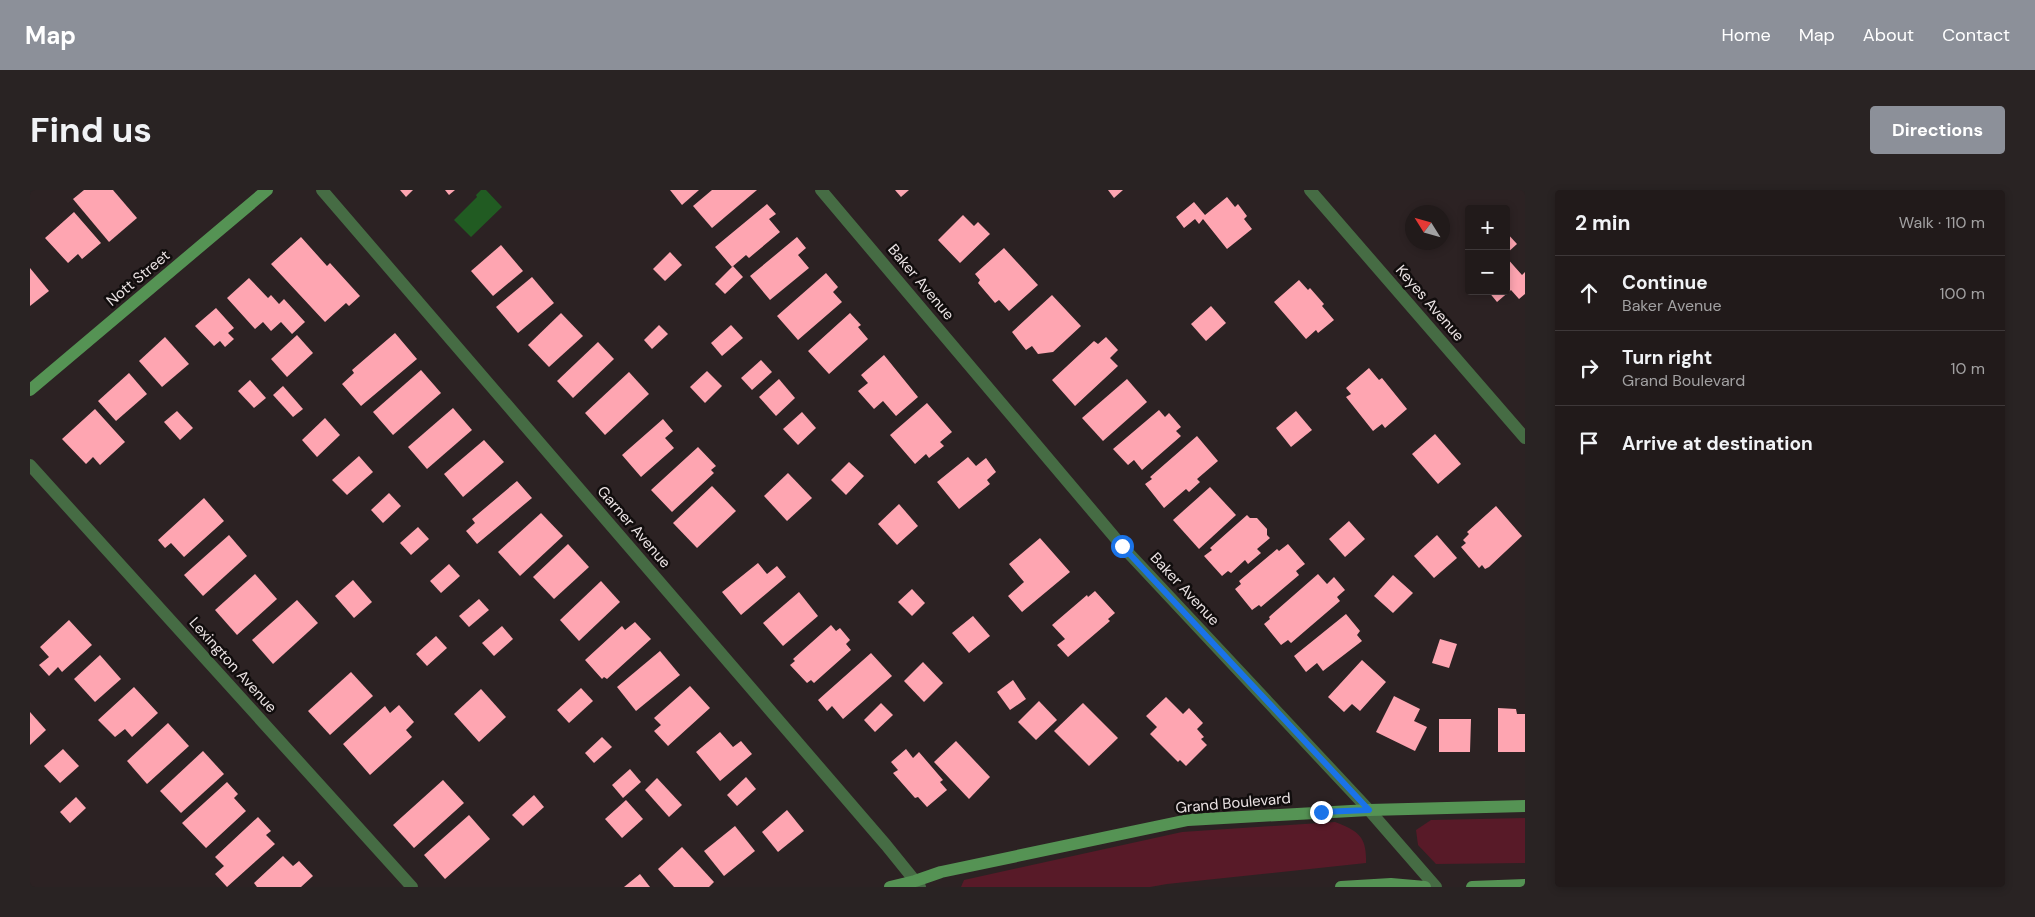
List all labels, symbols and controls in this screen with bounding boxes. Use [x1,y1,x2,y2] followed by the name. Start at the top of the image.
[25,20,76,51] text: Map
[1721,23,1771,47] text: Home
[1799,23,1835,47] text: Map
[1863,23,1914,47] text: About
[1942,23,2010,47] text: Contact
[1870,106,2005,154] button: Directions
[30,107,152,153] text: Find us
[1405,205,1450,250] north arrow
[1465,205,1510,295] map controls
[1465,205,1510,250] button: +
[1575,209,1631,237] text: 2 min
[1899,212,1985,233] text: Walk · 110 m
[883,240,959,324] street label: Baker Avenue
[102,245,174,310] street label: Nott Street
[1465,250,1510,295] button: −
[1391,261,1469,345] street label: Keyes Avenue
[1622,270,1708,295] text: Continue
[1575,279,1603,307] icon: ahead
[1940,283,1985,304] text: 100 m
[1622,295,1721,316] text: Baker Avenue
[1622,345,1712,370] text: Turn right
[1575,354,1603,382] icon: right
[1951,358,1985,379] text: 10 m
[1622,370,1745,391] text: Grand Boulevard
[1575,429,1603,457] icon: arrive
[1622,431,1813,456] text: Arrive at destination
[593,482,675,572] street label: Garner Avenue
[1111,535,1134,558] route start
[1146,548,1224,630] street label: Baker Avenue
[185,613,281,717] street label: Lexington Avenue
[1175,788,1291,818] street label: Grand Boulevard
[1310,801,1333,824] route end

